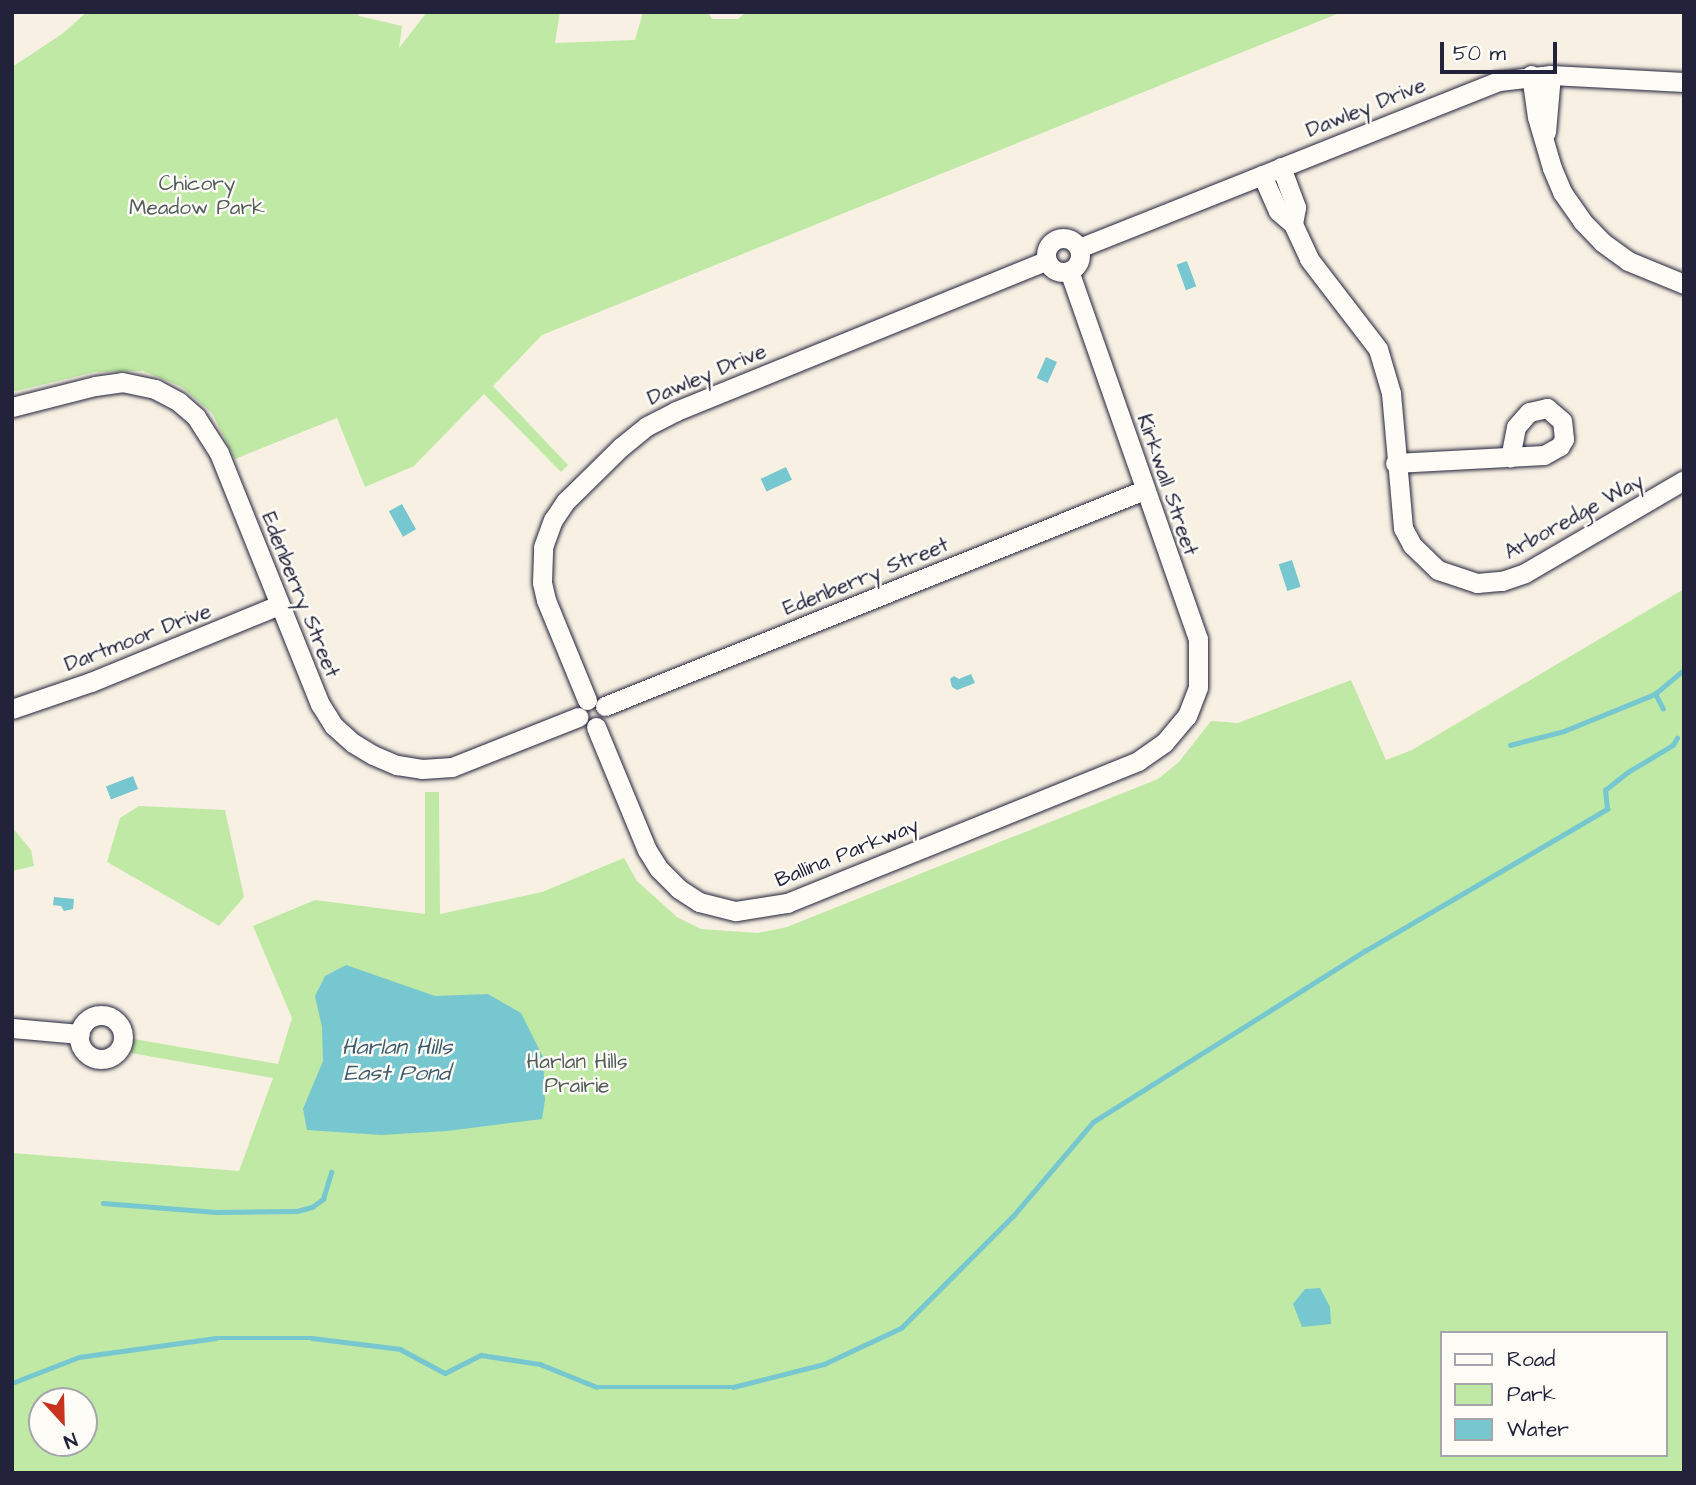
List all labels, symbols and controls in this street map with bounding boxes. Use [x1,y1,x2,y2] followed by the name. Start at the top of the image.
[1444,28,1561,72] scale bar
[1453,39,1506,68] text: 50 m
[1303,73,1429,143] street label: Dawley Drive
[129,171,265,221] park label: Chicory Meadow Park
[644,339,770,411] street label: Dawley Drive
[1131,411,1203,559] street label: Kirkwall Street
[1500,468,1648,566] street label: Arboredge Way
[255,509,345,681] street label: Edenberry Street
[780,532,952,622] street label: Edenberry Street
[61,598,215,678] street label: Dartmoor Drive
[771,813,923,893] street label: Ballina Parkway
[342,1033,452,1087] water label: Harlan Hills East Pond
[527,1049,627,1099] park label: Harlan Hills Prairie
[1440,1331,1668,1457] legend
[1507,1345,1555,1374] text: Road
[1507,1380,1556,1409] text: Park
[28,1387,98,1457] north arrow
[1507,1415,1569,1444] text: Water
[60,1425,81,1455] text: N

